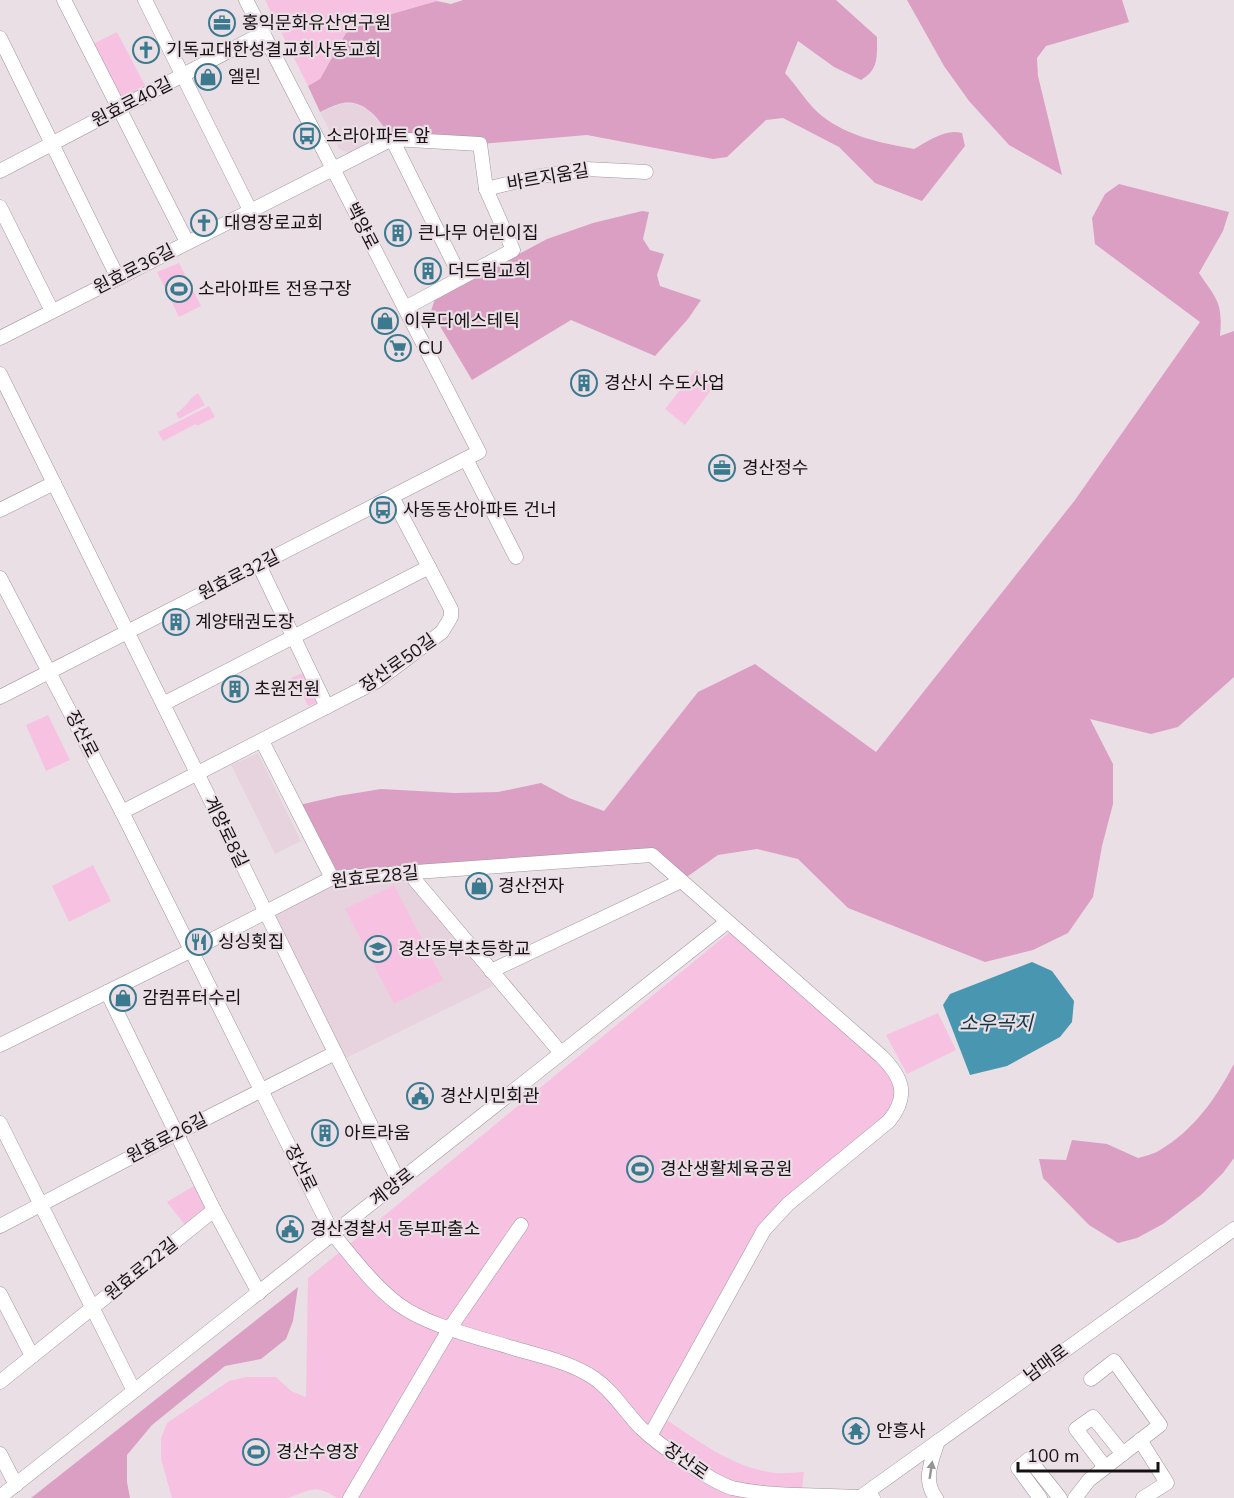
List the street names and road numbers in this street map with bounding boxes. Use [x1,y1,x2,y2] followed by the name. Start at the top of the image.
[87,71,177,133] street label: 원효로40길
[505,158,591,196] street label: 바르지움길
[340,198,384,254] street label: 백양로
[89,238,179,300] street label: 원효로36길
[194,544,284,606] street label: 원효로32길
[355,628,441,698] street label: 장산로50길
[60,706,104,762] street label: 장산로
[198,792,254,872] street label: 계양로8길
[330,860,420,894] street label: 원효로28길
[122,1107,212,1169] street label: 원효로26길
[279,1140,323,1196] street label: 장산로
[365,1162,419,1212] street label: 계양로
[99,1232,183,1306] street label: 원효로22길
[1019,1339,1073,1387] street label: 남매로
[659,1437,713,1485] street label: 장산로

